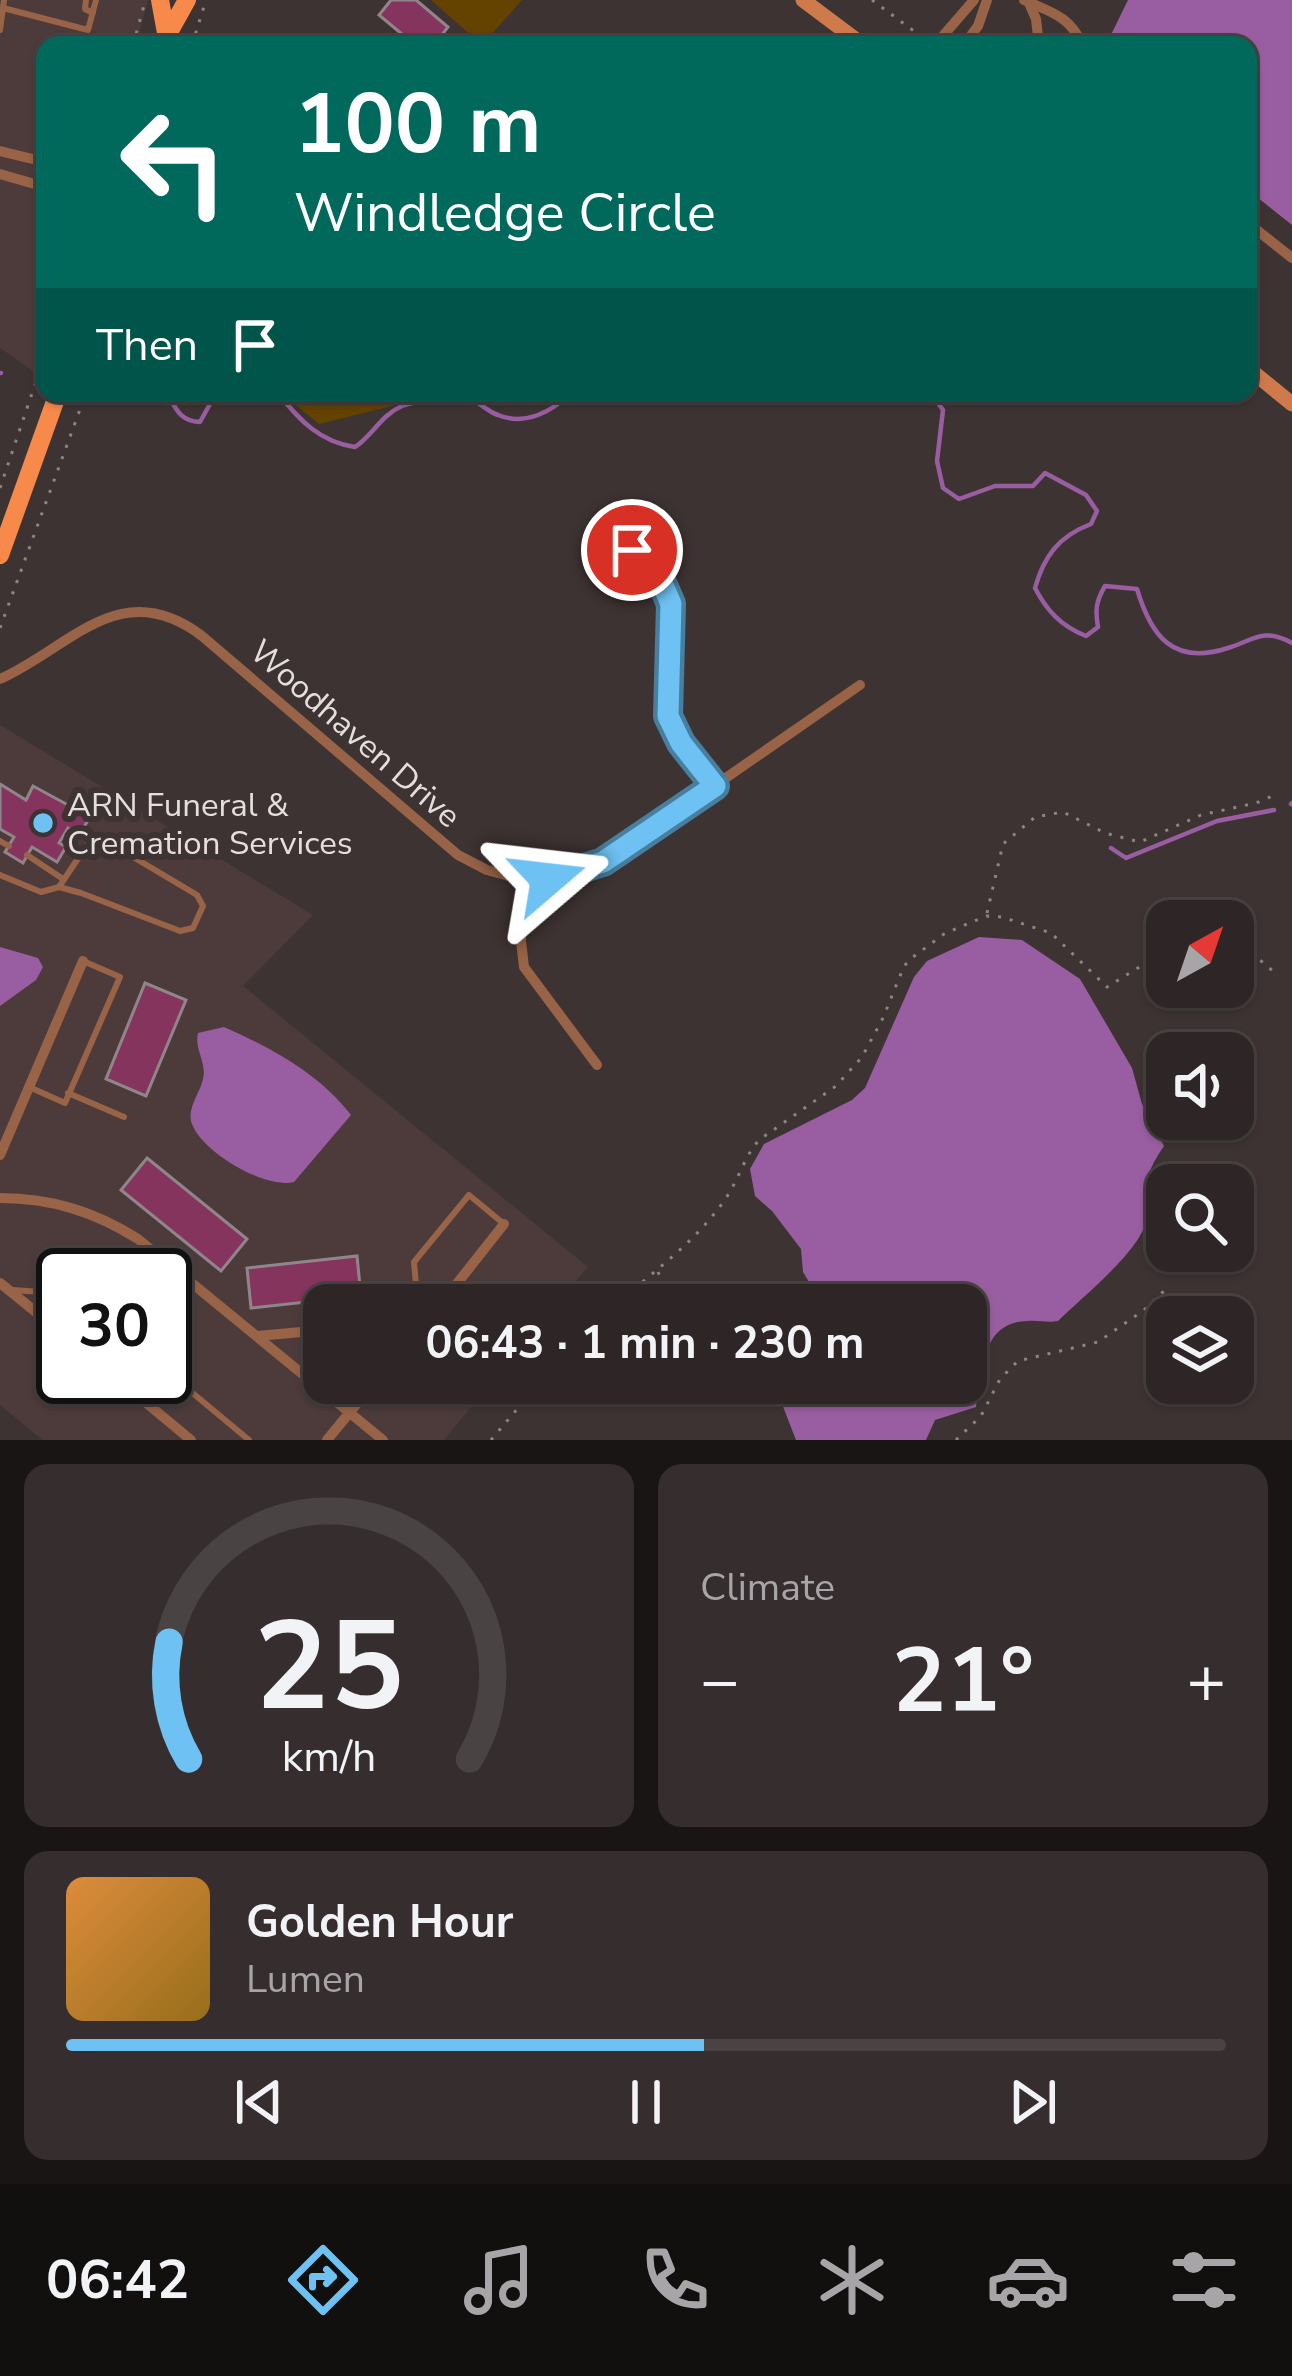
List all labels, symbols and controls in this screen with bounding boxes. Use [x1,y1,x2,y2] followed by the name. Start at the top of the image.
[294,67,542,182] text: 100 m
[96,84,252,240] icon: left
[294,176,716,250] text: Windledge Circle
[222,312,288,378] icon: arrive
[96,315,198,376] text: Then
[581,499,683,601] pin
[599,517,665,583] icon: arrive
[240,630,470,838] street label: Woodhaven Drive
[67,783,353,866] place label: ARN Funeral & Cremation Services
[30,810,56,836] marker: ARN Funeral & Cremation Services
[485,816,611,942] position arrow
[1146,900,1254,1008] north arrow
[1146,900,1254,1404] map controls
[1146,1032,1254,1140] button: sound
[1146,1164,1254,1272] button: search
[36,1248,192,1404] speed limit sign: 30
[1146,1296,1254,1404] button: layers
[425,1313,865,1374] text: 06:43 · 1 min · 230 m
[700,1561,835,1614] text: Climate
[254,1582,404,1752] text: 25
[892,1620,1034,1743] text: 21°
[700,1636,740,1726] text: −
[1186,1636,1226,1726] text: +
[282,1727,376,1785] text: km/h
[246,1892,513,1953] text: Golden Hour
[246,1953,365,2006] text: Lumen
[226,2069,292,2135] icon: previous
[613,2069,679,2135] icon: pause
[1000,2069,1066,2135] icon: next
[281,2238,365,2322] icon: directions
[457,2238,541,2322] icon: music
[633,2238,717,2322] icon: phone
[810,2238,894,2322] icon: climate
[986,2238,1070,2322] icon: car
[1162,2238,1246,2322] icon: filters
[46,2243,189,2317] text: 06:42

